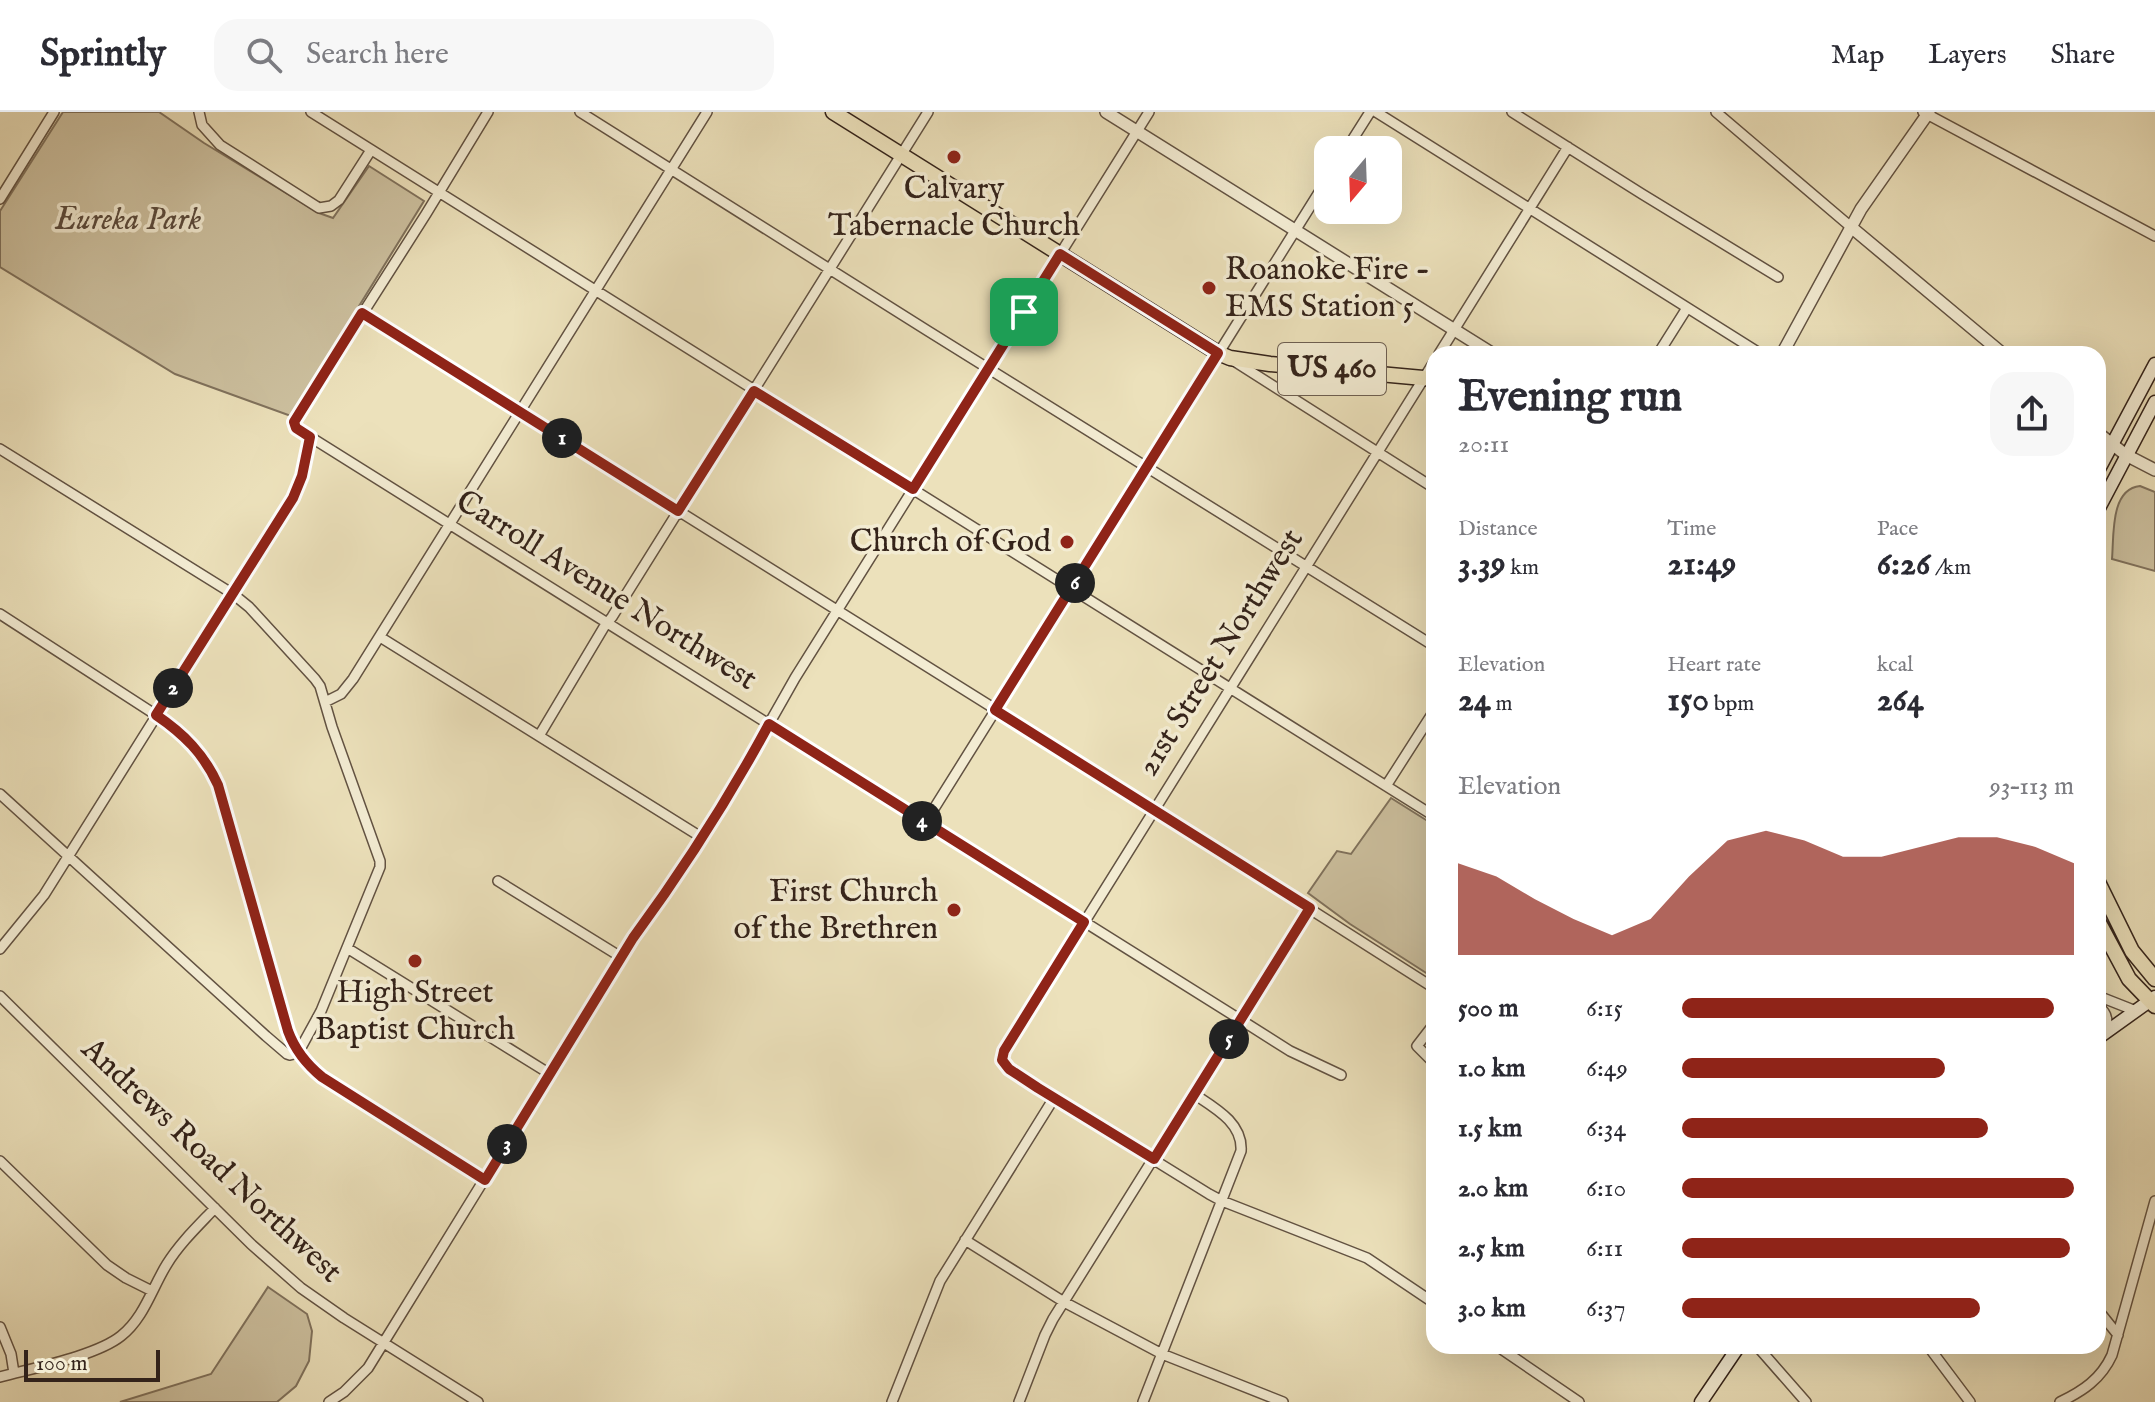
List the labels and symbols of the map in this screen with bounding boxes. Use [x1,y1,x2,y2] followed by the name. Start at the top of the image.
[1314,136,1402,224] north arrow
[945,148,963,166] marker: Calvary Tabernacle Church
[828,169,1080,247] place label: Calvary Tabernacle Church
[54,200,201,241] park label: Eureka Park
[1225,250,1430,328] place label: Roanoke Fire - EMS Station 5
[990,278,1058,346] pin
[1200,279,1218,297] marker: Roanoke Fire - EMS Station 5
[1278,343,1386,395] road number: US 460
[542,418,582,458] pin: 1
[448,482,764,700] street label: Carroll Avenue Northwest
[850,522,1052,563] place label: Church of God
[1128,522,1314,784] street label: 21st Street Northwest
[1058,533,1076,551] marker: Church of God
[1055,563,1095,603] pin: 6
[153,668,193,708] pin: 2
[902,801,942,841] pin: 4
[734,872,938,950] place label: First Church of the Brethren
[945,901,963,919] marker: First Church of the Brethren
[406,952,424,970] marker: High Street Baptist Church
[315,973,515,1051] place label: High Street Baptist Church
[1209,1019,1249,1059] pin: 5
[71,1029,350,1293] street label: Andrews Road Northwest
[487,1124,527,1164] pin: 3
[24,1346,160,1382] scale bar

